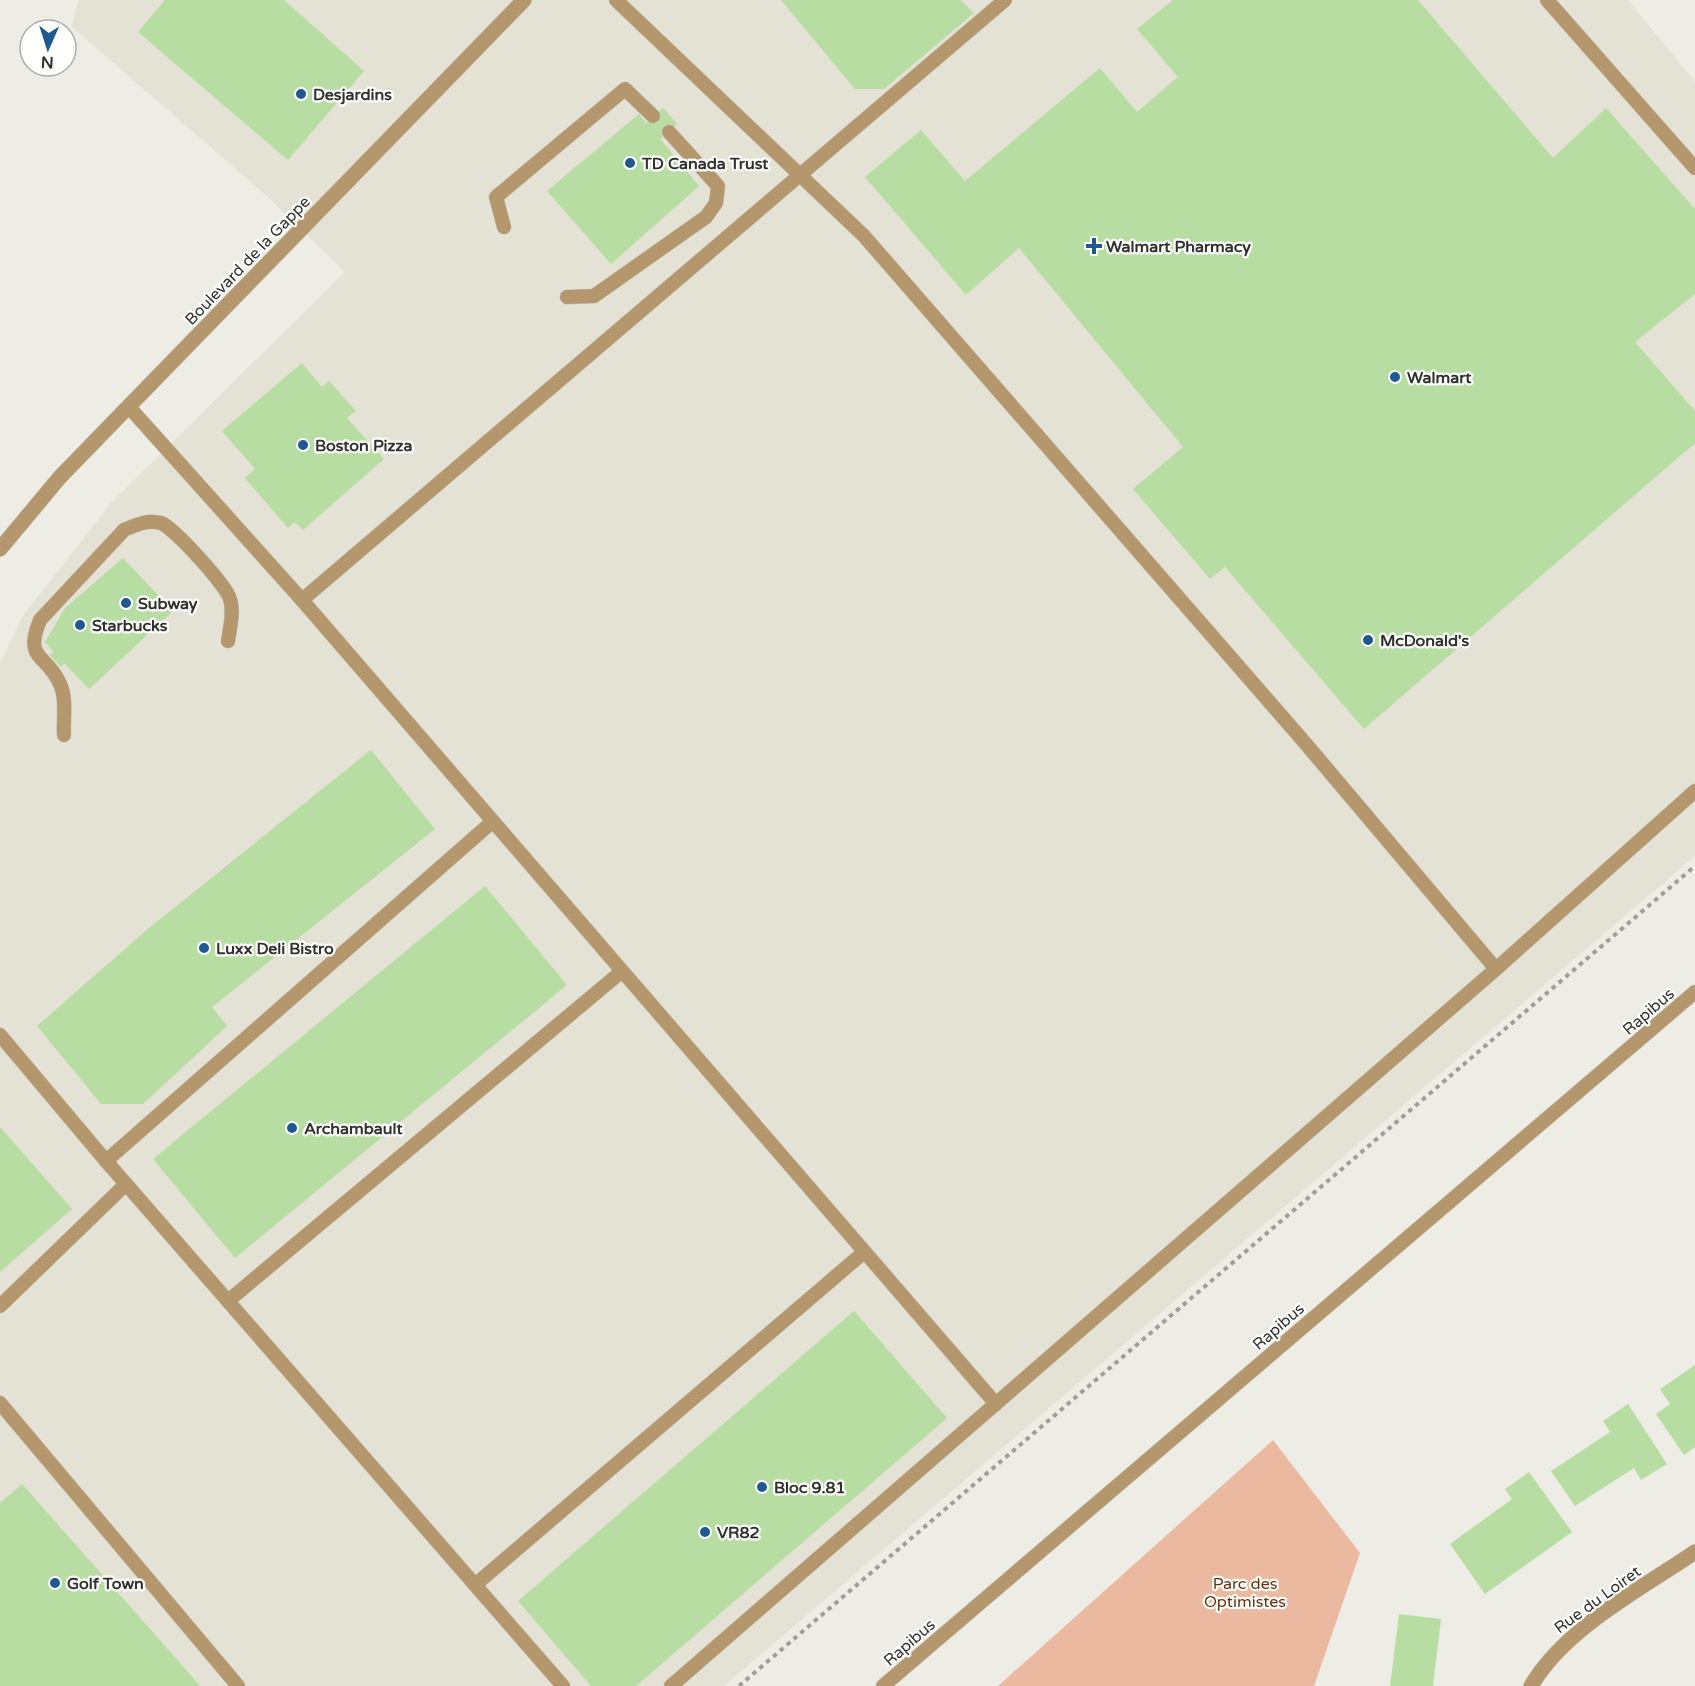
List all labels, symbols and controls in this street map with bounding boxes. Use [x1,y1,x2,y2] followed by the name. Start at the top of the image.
[18,18,78,78] north arrow
[40,52,54,72] text: N
[313,85,392,105] place label: Desjardins
[294,87,308,101] marker: Desjardins
[641,154,769,174] place label: TD Canada Trust
[623,156,637,170] marker: TD Canada Trust
[181,192,315,329] street label: Boulevard de la Gappe
[1106,237,1251,257] place label: Walmart Pharmacy
[1087,239,1101,253] marker: Walmart Pharmacy
[1407,368,1472,388] place label: Walmart
[1388,370,1402,384] marker: Walmart
[315,436,413,456] place label: Boston Pizza
[296,438,310,452] marker: Boston Pizza
[138,594,198,614] place label: Subway
[119,596,133,610] marker: Subway
[92,616,168,636] place label: Starbucks
[73,618,87,632] marker: Starbucks
[1380,631,1470,651] place label: McDonald's
[1361,633,1375,647] marker: McDonald's
[216,939,334,959] place label: Luxx Deli Bistro
[197,941,211,955] marker: Luxx Deli Bistro
[1619,984,1679,1040] street label: Rapibus
[304,1119,403,1139] place label: Archambault
[285,1121,299,1135] marker: Archambault
[1249,1299,1309,1355] street label: Rapibus
[774,1478,846,1498] place label: Bloc 9.81
[755,1480,769,1494] marker: Bloc 9.81
[717,1523,760,1543] place label: VR82
[698,1525,712,1539] marker: VR82
[1550,1562,1645,1638] street label: Rue du Loiret
[67,1574,144,1594] place label: Golf Town
[1204,1574,1286,1612] park label: Parc des Optimistes
[48,1576,62,1590] marker: Golf Town
[880,1615,940,1671] street label: Rapibus

